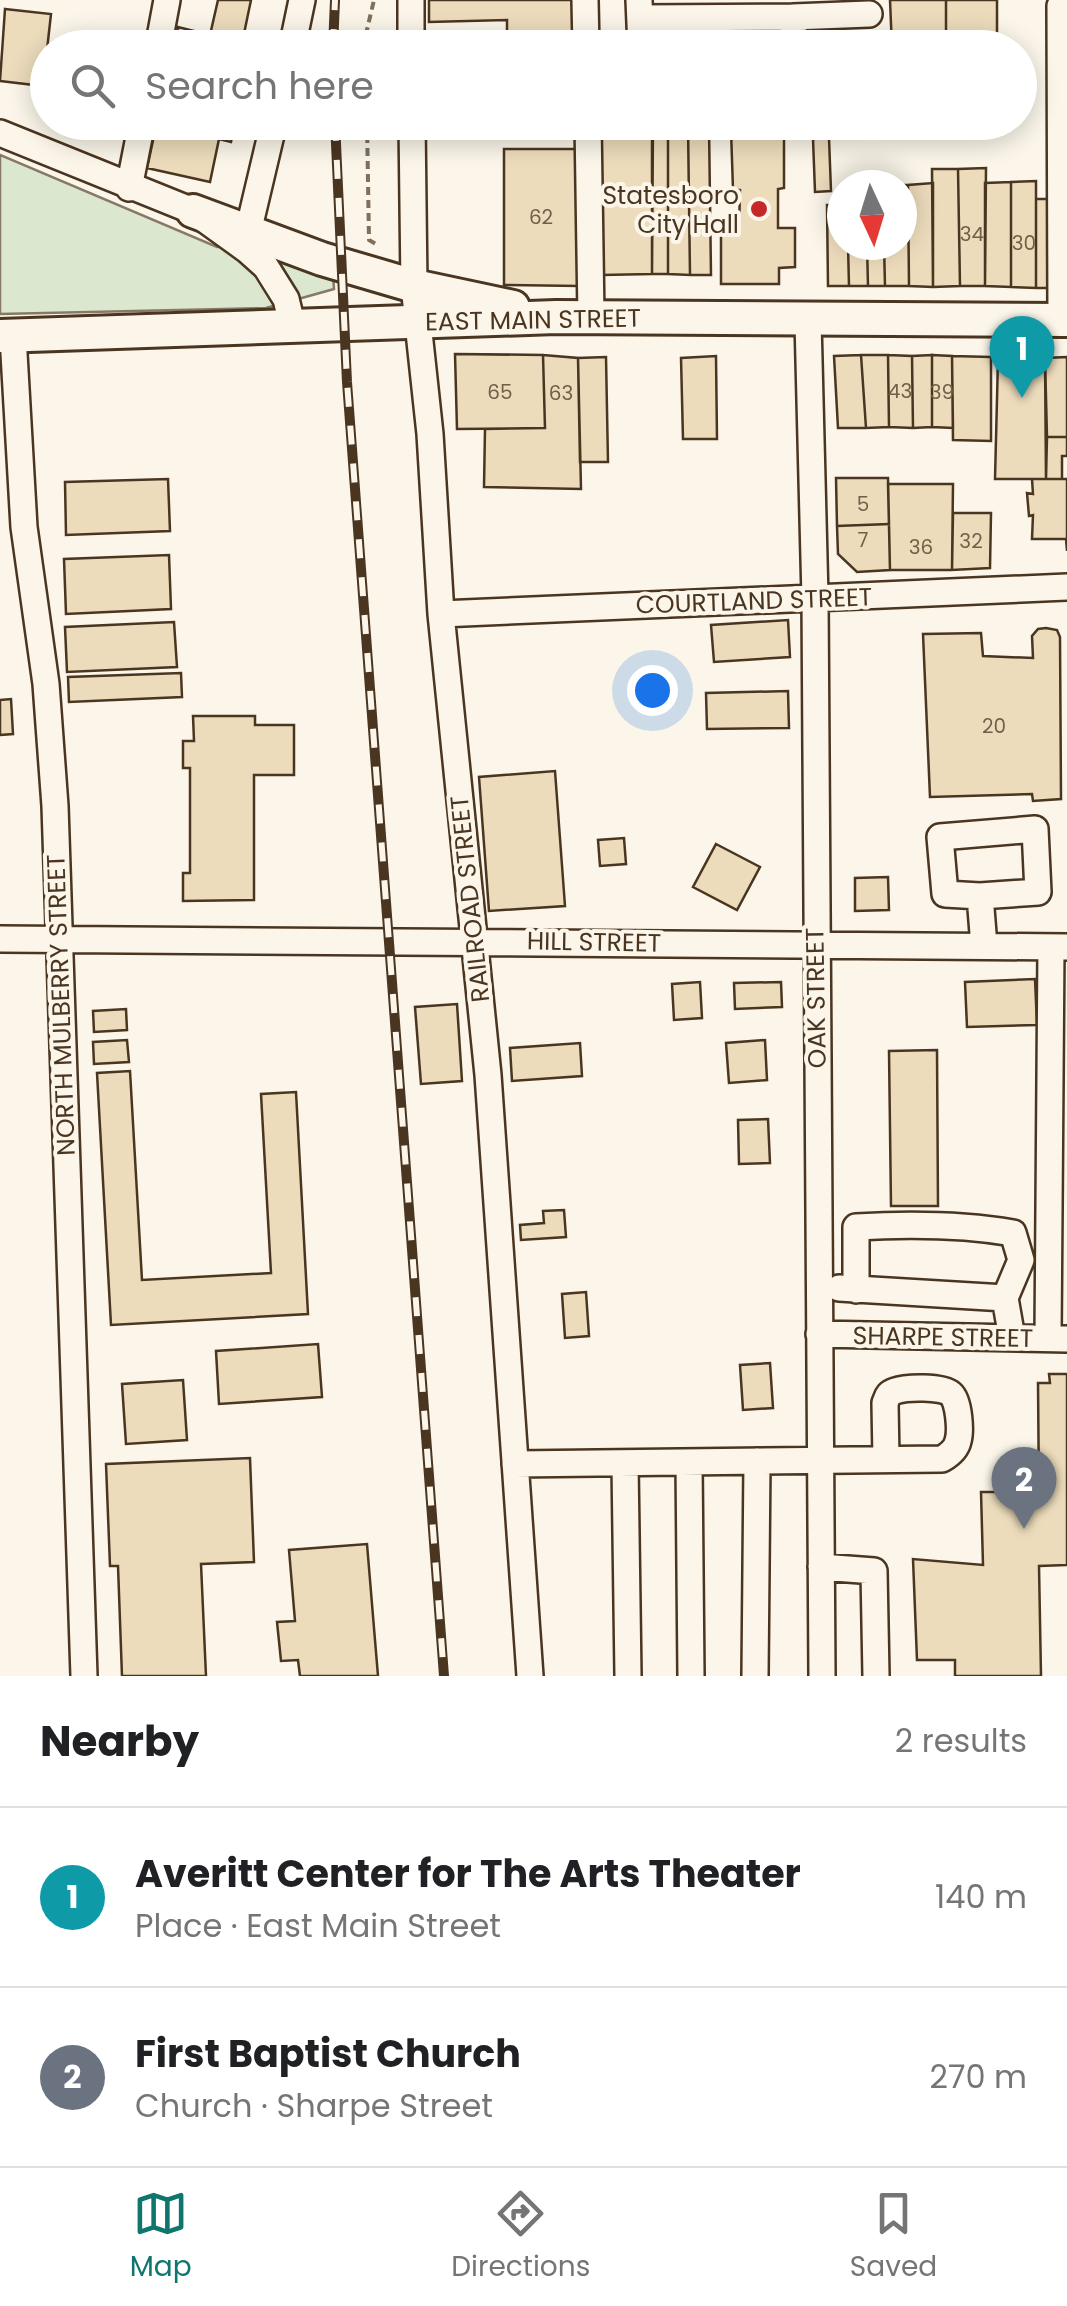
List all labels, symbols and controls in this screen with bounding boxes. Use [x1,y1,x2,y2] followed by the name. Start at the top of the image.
[30,30,1037,140] search box
[65,58,120,113] icon: search
[145,59,374,112] text: Search here
[827,170,917,260] north arrow
[602,178,739,242] place label: Statesboro City Hall
[748,198,770,220] marker: Statesboro City Hall
[529,203,553,231] house number: 62
[960,220,984,248] house number: 34
[1012,229,1036,257] house number: 30
[425,301,641,339] street label: EAST MAIN STREET
[990,316,1054,398] pin: 1
[888,377,912,405] house number: 43
[487,378,513,406] house number: 65
[930,378,954,406] house number: 39
[549,379,573,407] house number: 63
[857,490,869,518] house number: 5
[858,526,869,554] house number: 7
[959,527,983,555] house number: 32
[909,533,933,561] house number: 36
[635,579,873,623] street label: COURTLAND STREET
[627,665,678,716] your location
[982,712,1006,740] house number: 20
[442,794,498,1004] street label: RAILROAD STREET
[38,854,84,1156] street label: NORTH MULBERRY STREET
[527,923,661,961] street label: HILL STREET
[797,927,835,1069] street label: OAK STREET
[852,1318,1034,1356] street label: SHARPE STREET
[992,1446,1056,1529] pin: 2
[40,1712,199,1771] text: Nearby
[895,1718,1027,1763] text: 2 results
[135,1847,801,1900] text: Averitt Center for The Arts Theater
[66,1874,79,1919] text: 1
[935,1874,1027,1919] text: 140 m
[135,1903,501,1948] text: Place · East Main Street
[135,2027,521,2080] text: First Baptist Church
[63,2054,82,2099] text: 2
[930,2054,1027,2099] text: 270 m
[135,2083,493,2128] text: Church · Sharpe Street
[130,2186,192,2288] tab: Map
[451,2186,590,2288] tab: Directions
[850,2186,937,2288] tab: Saved

